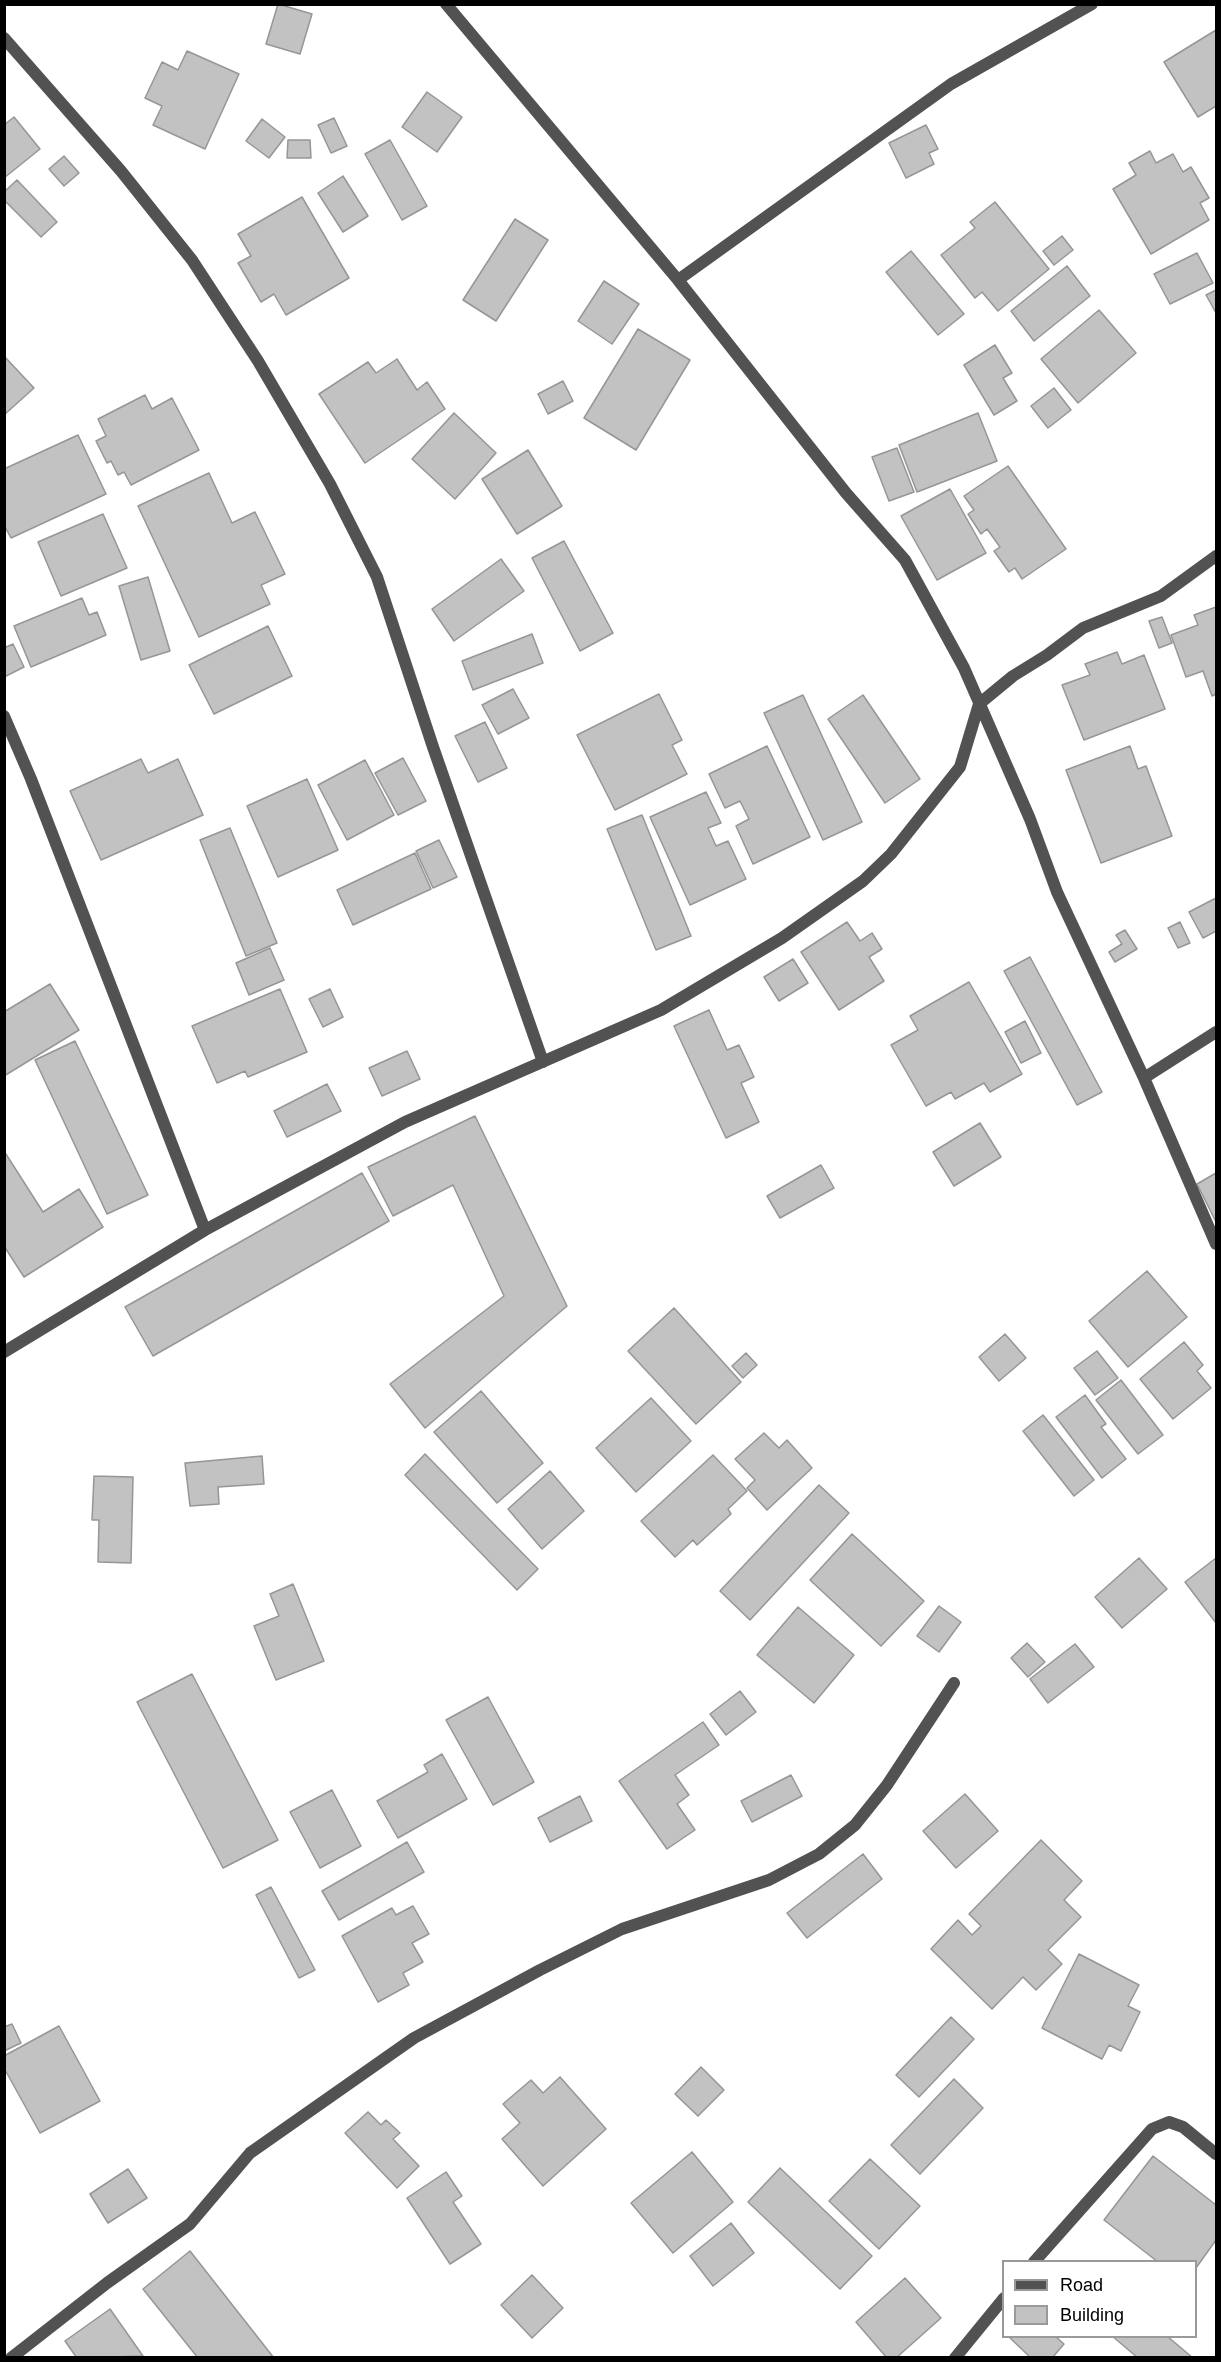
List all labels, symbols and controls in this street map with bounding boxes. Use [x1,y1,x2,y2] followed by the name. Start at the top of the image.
[1002,2260,1197,2338] legend
[1060,2275,1103,2295] text: Road
[1060,2305,1124,2325] text: Building

